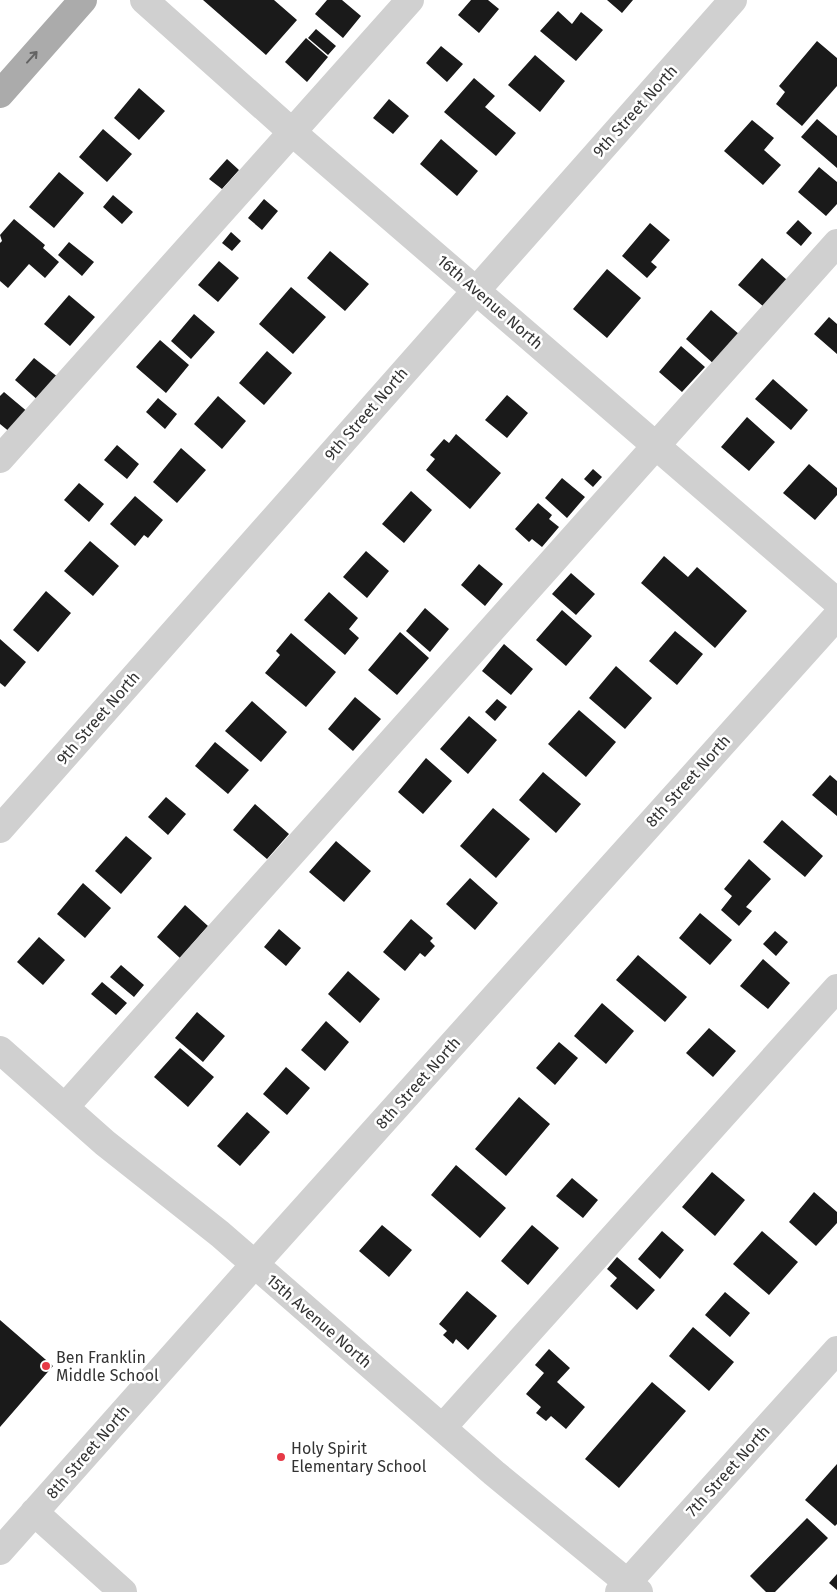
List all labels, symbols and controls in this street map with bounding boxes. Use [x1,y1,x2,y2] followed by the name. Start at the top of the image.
[27,51,38,64] one-way arrow
[589,61,681,161] street label: 9th Street North
[433,251,547,353] street label: 16th Avenue North
[320,364,412,464] street label: 9th Street North
[52,668,144,768] street label: 9th Street North
[642,731,734,831] street label: 8th Street North
[372,1033,464,1133] street label: 8th Street North
[263,1270,375,1372] street label: 15th Avenue North
[56,1348,159,1385] place label: Ben Franklin Middle School
[40,1360,52,1372] marker: Ben Franklin Middle School
[42,1401,134,1503] street label: 8th Street North
[682,1422,774,1520] street label: 7th Street North
[291,1439,427,1476] place label: Holy Spirit Elementary School
[275,1451,287,1463] marker: Holy Spirit Elementary School

